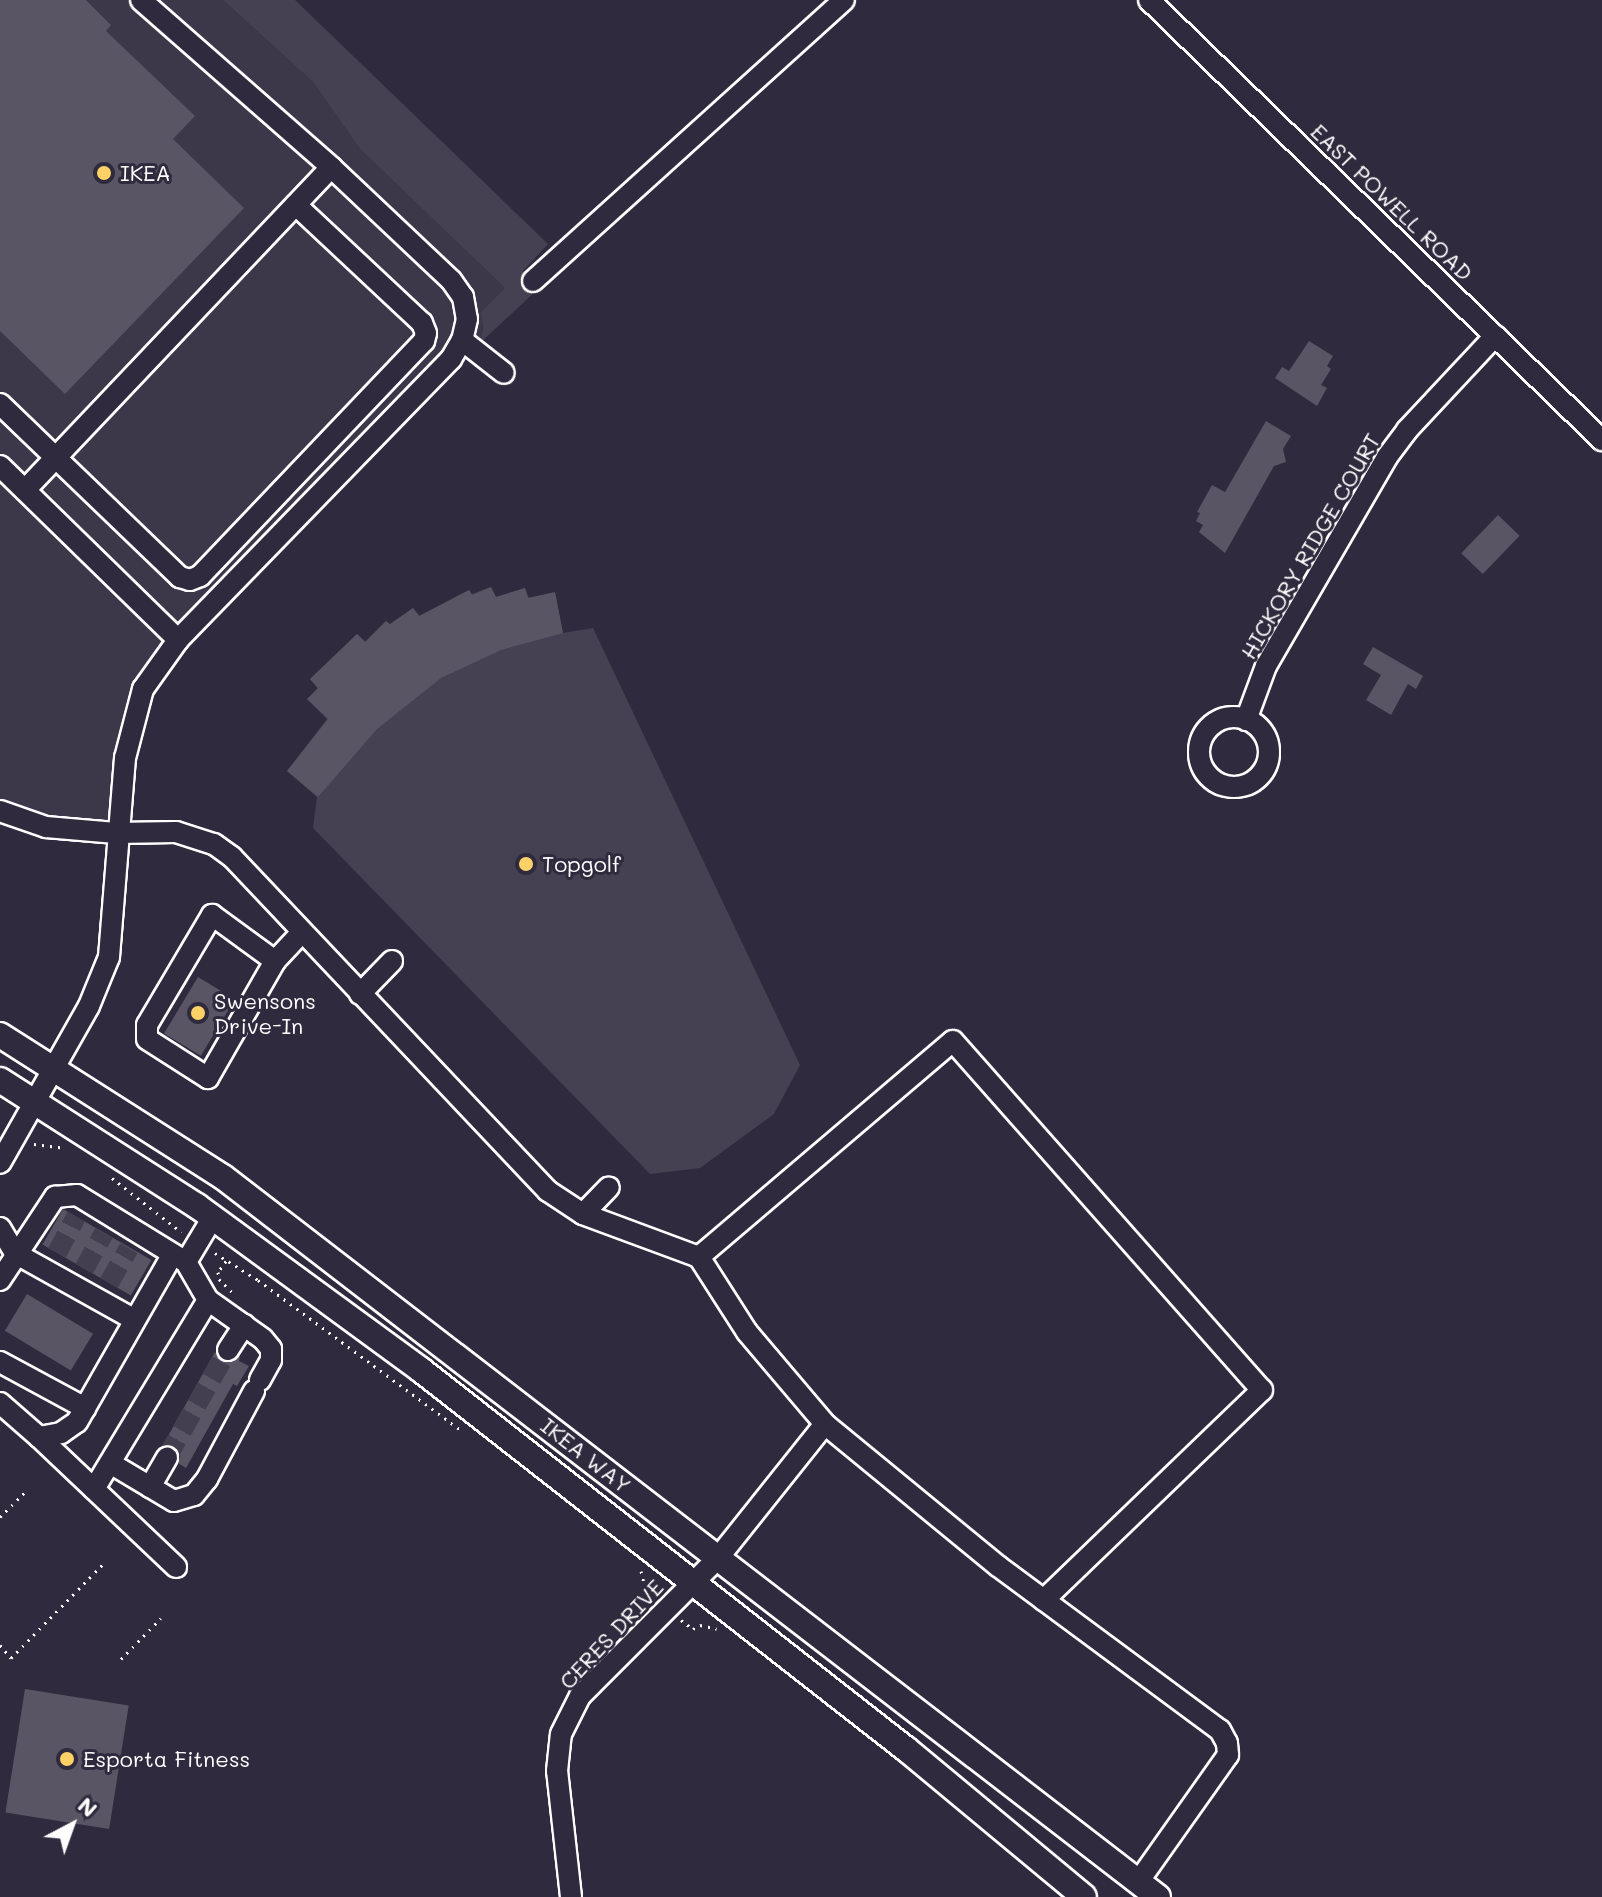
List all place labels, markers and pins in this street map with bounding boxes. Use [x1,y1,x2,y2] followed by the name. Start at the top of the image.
[120,160,171,186] place label: IKEA
[95,164,113,182] marker: IKEA
[542,851,621,877] place label: Topgolf
[517,855,535,873] marker: Topgolf
[214,987,316,1038] place label: Swensons Drive-In
[189,1004,207,1022] marker: Swensons Drive-In
[83,1746,250,1772] place label: Esporta Fitness
[58,1750,76,1768] marker: Esporta Fitness

